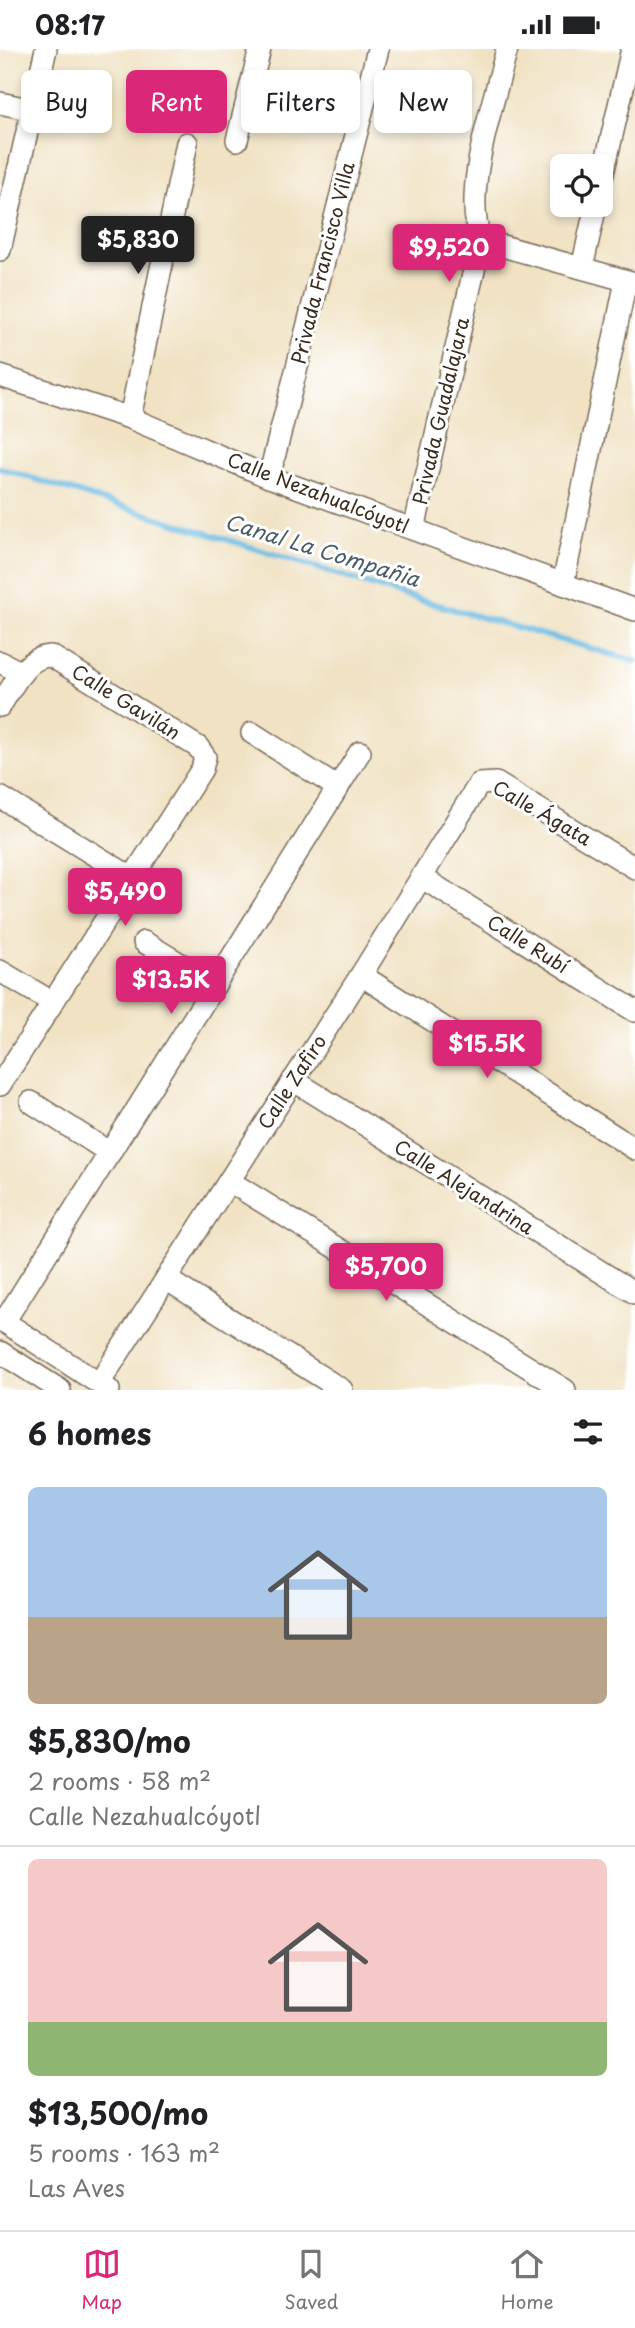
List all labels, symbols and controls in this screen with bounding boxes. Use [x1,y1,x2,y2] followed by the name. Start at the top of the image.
[35,5,105,44] text: 08:17
[21,70,112,133] chip: Buy
[126,70,227,133] chip: Rent
[241,70,360,133] chip: Filters
[374,70,472,133] chip: New
[550,154,613,217] map controls
[550,154,613,217] button: locate
[283,159,361,367] street label: Privada Francisco Villa
[81,217,195,276] pin: $5,830
[97,221,179,256] text: $5,830
[392,225,506,284] pin: $9,520
[409,229,489,264] text: $9,520
[405,314,475,507] street label: Privada Guadalajara
[224,445,413,540] street label: Calle Nezahualcóyotl
[221,504,425,594] water label: Canal La Compañia
[67,657,186,746] street label: Calle Gavilán
[488,773,597,852] street label: Calle Ágata
[68,869,182,928] pin: $5,490
[84,873,166,908] text: $5,490
[482,907,575,979] street label: Calle Rubí
[114,957,228,1016] pin: $13.5K
[132,961,210,996] text: $13.5K
[430,1021,544,1080] pin: $15.5K
[449,1025,525,1060] text: $15.5K
[250,1029,332,1134] street label: Calle Zafiro
[389,1132,540,1240] street label: Calle Alejandrina
[329,1243,443,1303] pin: $5,700
[345,1248,427,1283] text: $5,700
[28,1410,151,1455] text: 6 homes
[569,1413,607,1451] icon: filters
[255,1532,381,1658] icon: home
[28,1718,191,1763] text: $5,830/mo
[28,1763,211,1798] text: 2 rooms · 58 m²
[28,1798,261,1833] text: Calle Nezahualcóyotl
[255,1904,381,2030] icon: home
[28,2090,208,2135] text: $13,500/mo
[28,2135,220,2170] text: 5 rooms · 163 m²
[28,2170,125,2205] text: Las Aves
[81,2245,122,2315] tab: Map
[284,2245,338,2315] tab: Saved
[501,2245,554,2315] tab: Home

